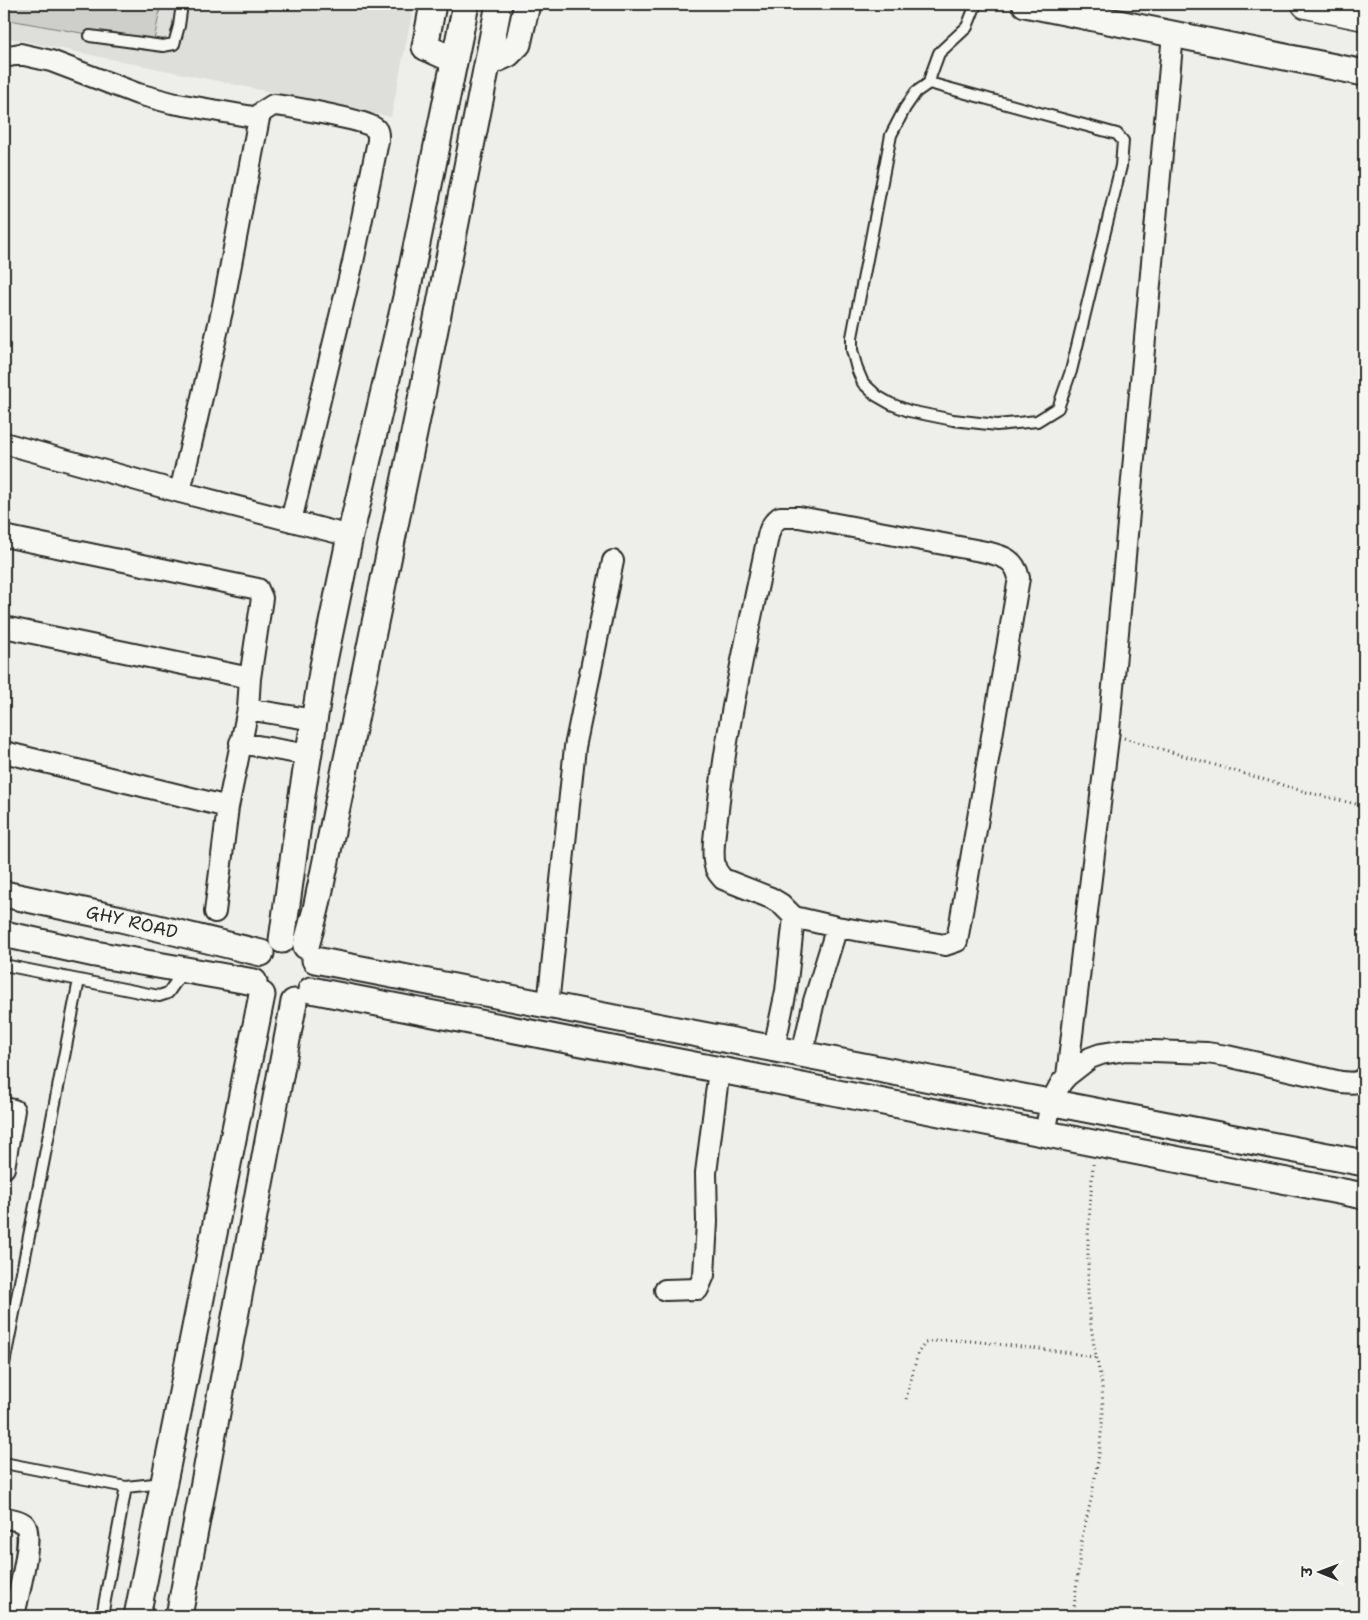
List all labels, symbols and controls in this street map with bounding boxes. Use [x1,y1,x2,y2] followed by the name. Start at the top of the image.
[84,900,181,944] street label: GHY ROAD
[1296,1548,1346,1598] north arrow
[1298,1565,1316,1579] text: उ

